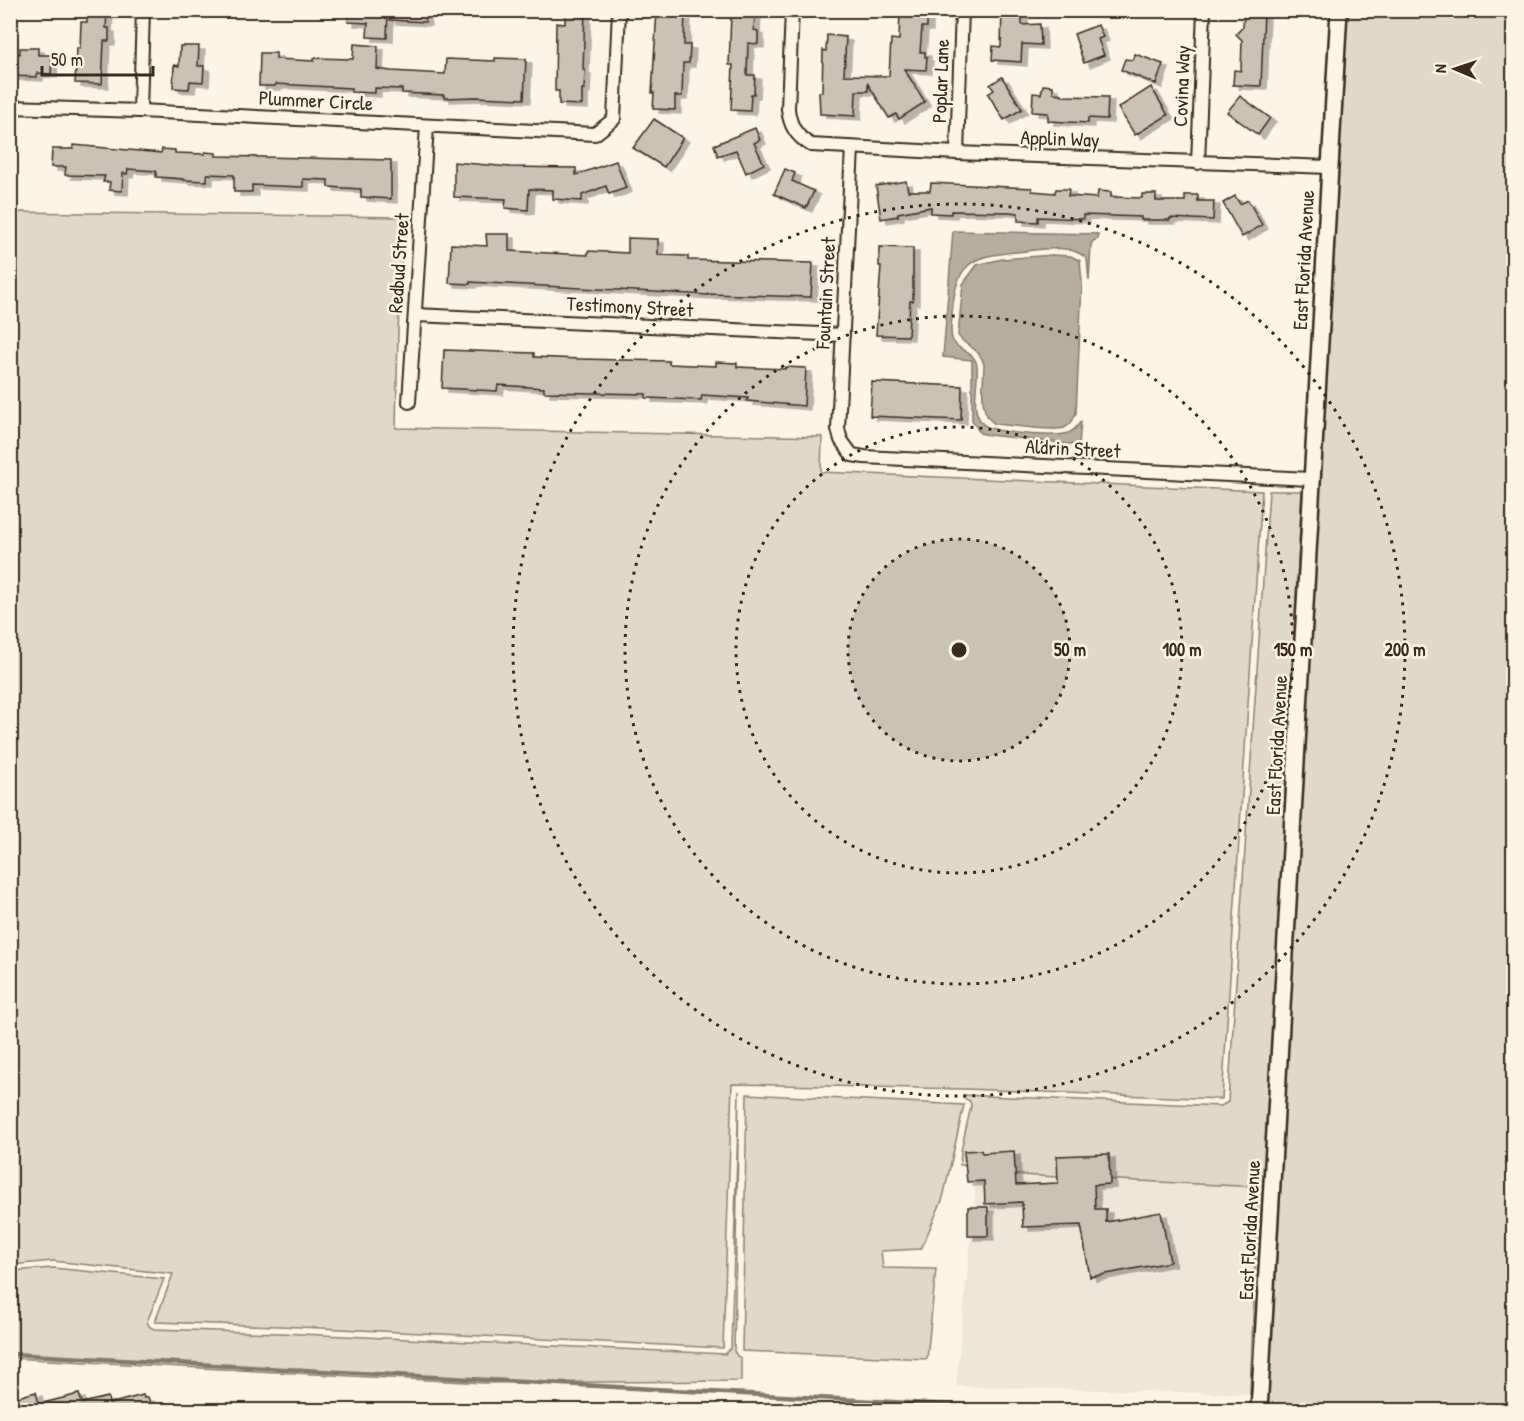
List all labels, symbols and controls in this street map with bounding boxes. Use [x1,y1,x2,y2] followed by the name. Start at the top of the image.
[42,39,153,77] scale bar
[925,39,955,123] street label: Poplar Lane
[1425,39,1485,99] north arrow
[1166,45,1196,127] street label: Covina Way
[51,47,83,72] text: 50 m
[1429,63,1451,73] text: N
[258,84,374,116] street label: Plummer Circle
[1020,123,1100,153] street label: Applin Way
[1286,189,1320,331] street label: East Florida Avenue
[381,211,415,314] street label: Redbud Street
[809,235,841,351] street label: Fountain Street
[566,289,695,323] street label: Testimony Street
[1025,432,1122,464] street label: Aldrin Street
[1054,637,1086,662] text: 50 m
[1162,637,1202,662] text: 100 m
[1274,637,1312,662] text: 150 m
[1385,637,1425,662] text: 200 m
[949,640,969,660] centre of rings
[1259,674,1293,816] street label: East Florida Avenue
[1232,1159,1266,1301] street label: East Florida Avenue

